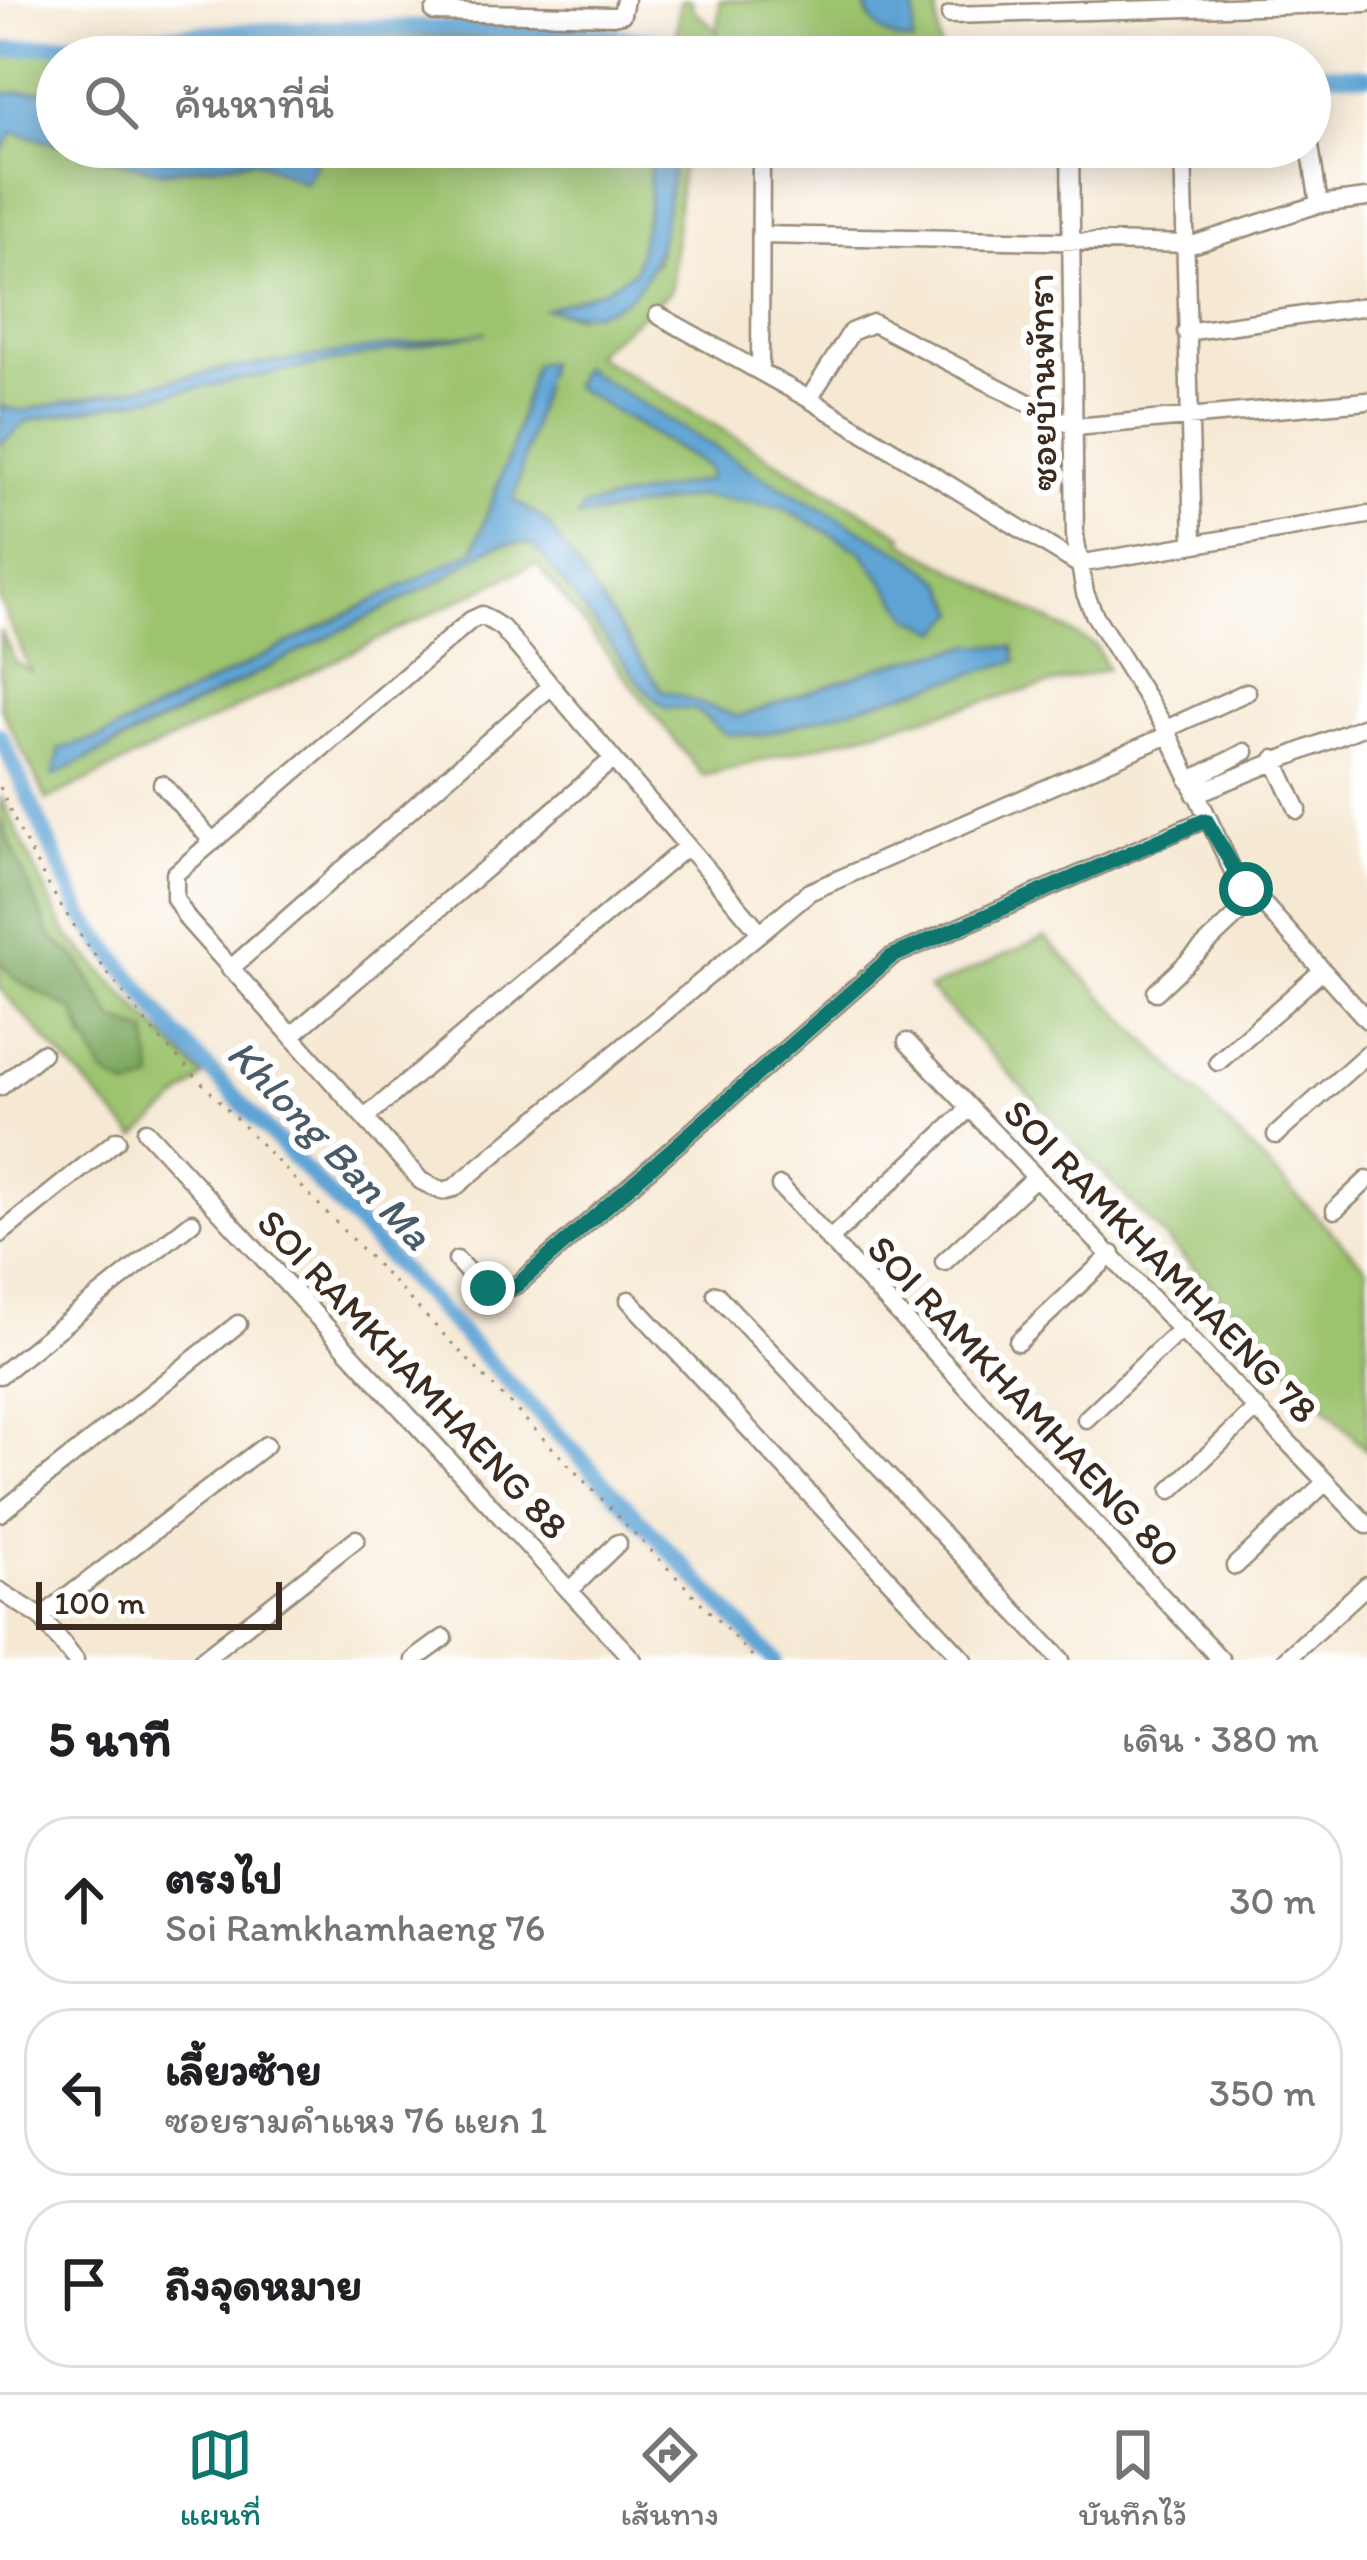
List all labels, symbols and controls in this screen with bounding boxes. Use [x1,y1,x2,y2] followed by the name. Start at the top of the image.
[36,36,1331,168] search box
[78,69,144,135] icon: search
[174,75,334,129] text: ค้นหาที่นี่
[1016,273,1066,491] street label: ซอยบ้านพัทรา
[1219,862,1273,916] route start
[217,1028,443,1260] water label: Khlong Ban Ma
[994,1089,1328,1433] street label: SOI RAMKHAMHAENG 78
[248,1199,578,1549] street label: SOI RAMKHAMHAENG 88
[858,1225,1190,1577] street label: SOI RAMKHAMHAENG 80
[461,1261,515,1315] route end
[36,1576,282,1629] scale bar
[54,1583,145,1622] text: 100 m
[48,1708,171,1769] text: 5 นาที
[1122,1715,1319,1762] text: เดิน · 380 m
[165,1850,283,1904] text: ตรงไป
[51,1867,117,1933] icon: ahead
[1229,1877,1316,1924] text: 30 m
[165,1904,545,1951] text: Soi Ramkhamhaeng 76
[165,2042,321,2096] text: เลี้ยวซ้าย
[51,2059,117,2125] icon: left
[1209,2069,1316,2116] text: 350 m
[165,2096,547,2143] text: ซอยรามคำแหง 76 แยก 1
[51,2251,117,2317] icon: arrive
[165,2257,362,2311] text: ถึงจุดหมาย
[180,2422,261,2533] tab: แผนที่
[621,2422,719,2533] tab: เส้นทาง
[1079,2422,1187,2533] tab: บันทึกไว้

